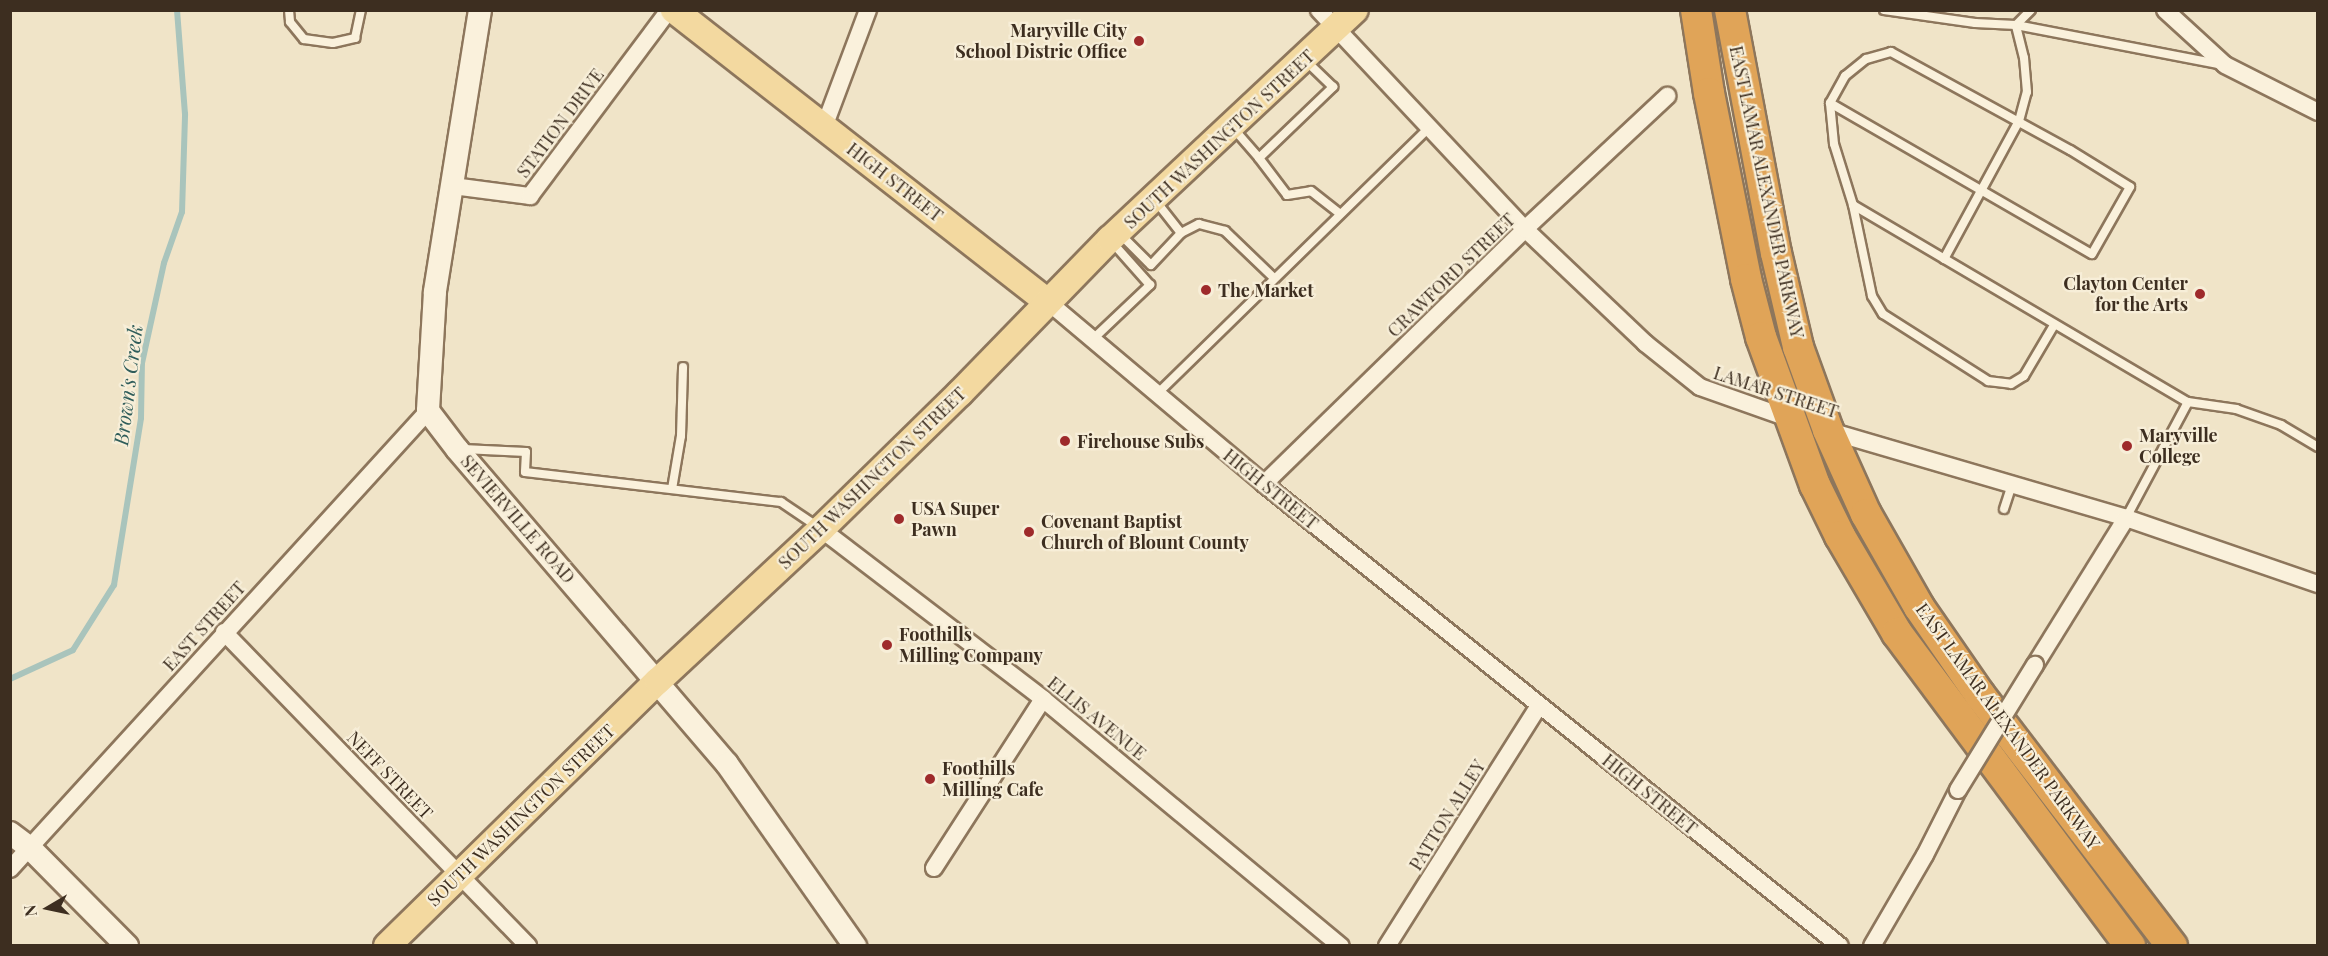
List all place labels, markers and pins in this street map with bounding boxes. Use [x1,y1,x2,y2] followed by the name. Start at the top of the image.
[955,20,1127,63] place label: Maryville City School Distric Office
[1132,34,1146,48] marker: Maryville City School Distric Office
[2063,273,2188,316] place label: Clayton Center for the Arts
[1218,279,1313,301] place label: The Market
[1199,283,1213,297] marker: The Market
[2193,287,2207,301] marker: Clayton Center for the Arts
[2139,425,2218,468] place label: Maryville College
[1077,430,1204,452] place label: Firehouse Subs
[1058,434,1072,448] marker: Firehouse Subs
[2120,439,2134,453] marker: Maryville College
[911,498,999,540] place label: USA Super Pawn
[1041,511,1249,554] place label: Covenant Baptist Church of Blount County
[892,512,906,526] marker: USA Super Pawn
[1022,525,1036,539] marker: Covenant Baptist Church of Blount County
[899,624,1043,666] place label: Foothills Milling Company
[880,638,894,652] marker: Foothills Milling Company
[942,758,1043,800] place label: Foothills Milling Cafe
[923,772,937,786] marker: Foothills Milling Cafe

